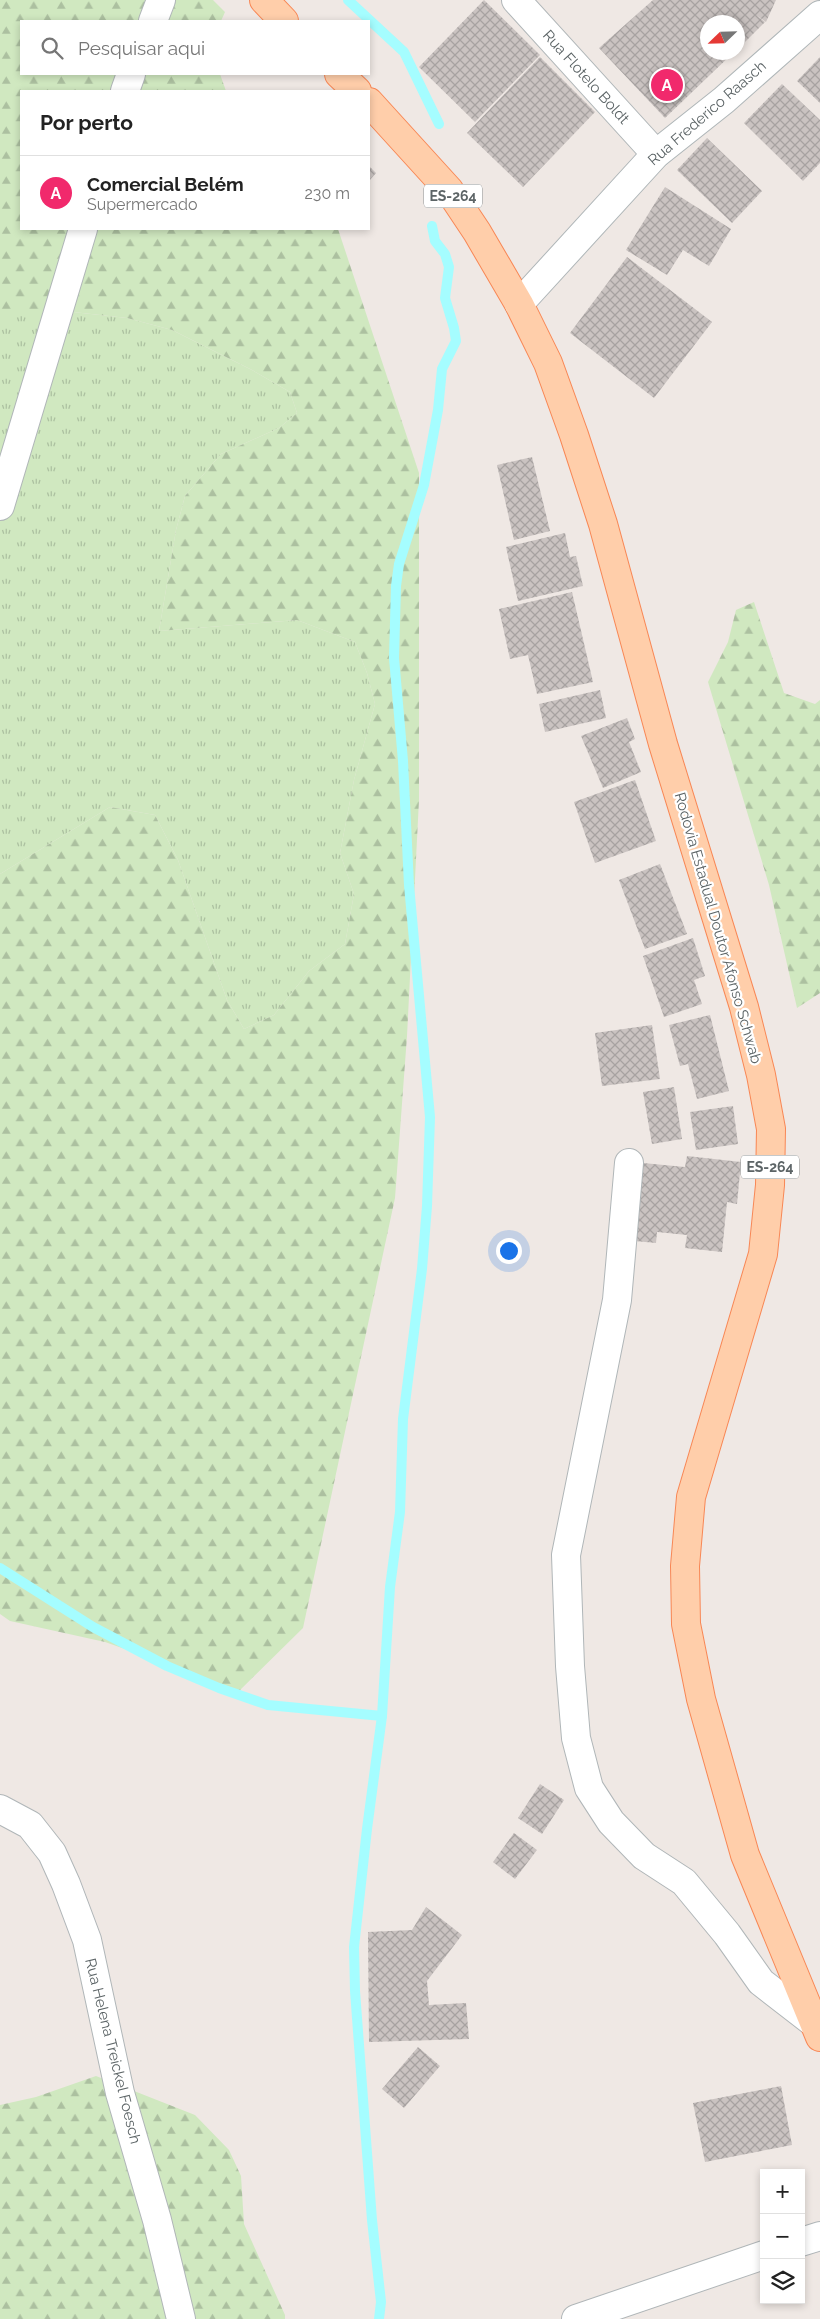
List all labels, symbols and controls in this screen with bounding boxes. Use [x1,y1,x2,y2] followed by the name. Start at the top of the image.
[700,15,745,60] north arrow
[20,20,370,75] search box
[539,26,633,128] street label: Rua Flotelo Boldt
[38,34,66,62] icon: search
[78,37,205,59] text: Pesquisar aqui
[644,57,770,169] street label: Rua Frederico Raasch
[651,66,683,104] pin: A
[40,110,133,135] text: Por perto
[87,173,244,195] text: Comercial Belém
[51,184,61,203] text: A
[305,184,350,203] text: 230 m
[424,185,482,208] road number: ES-264
[87,195,198,214] text: Supermercado
[671,790,765,1066] street label: Rodovia Estadual Doutor Afonso Schwab
[741,1156,799,1178] road number: ES-264
[496,1238,522,1264] your location
[81,1956,145,2146] street label: Rua Helena Treickel Foesch
[760,2169,805,2304] map controls
[760,2169,805,2214] button: +
[760,2214,805,2259] button: −
[760,2259,805,2304] button: layers

